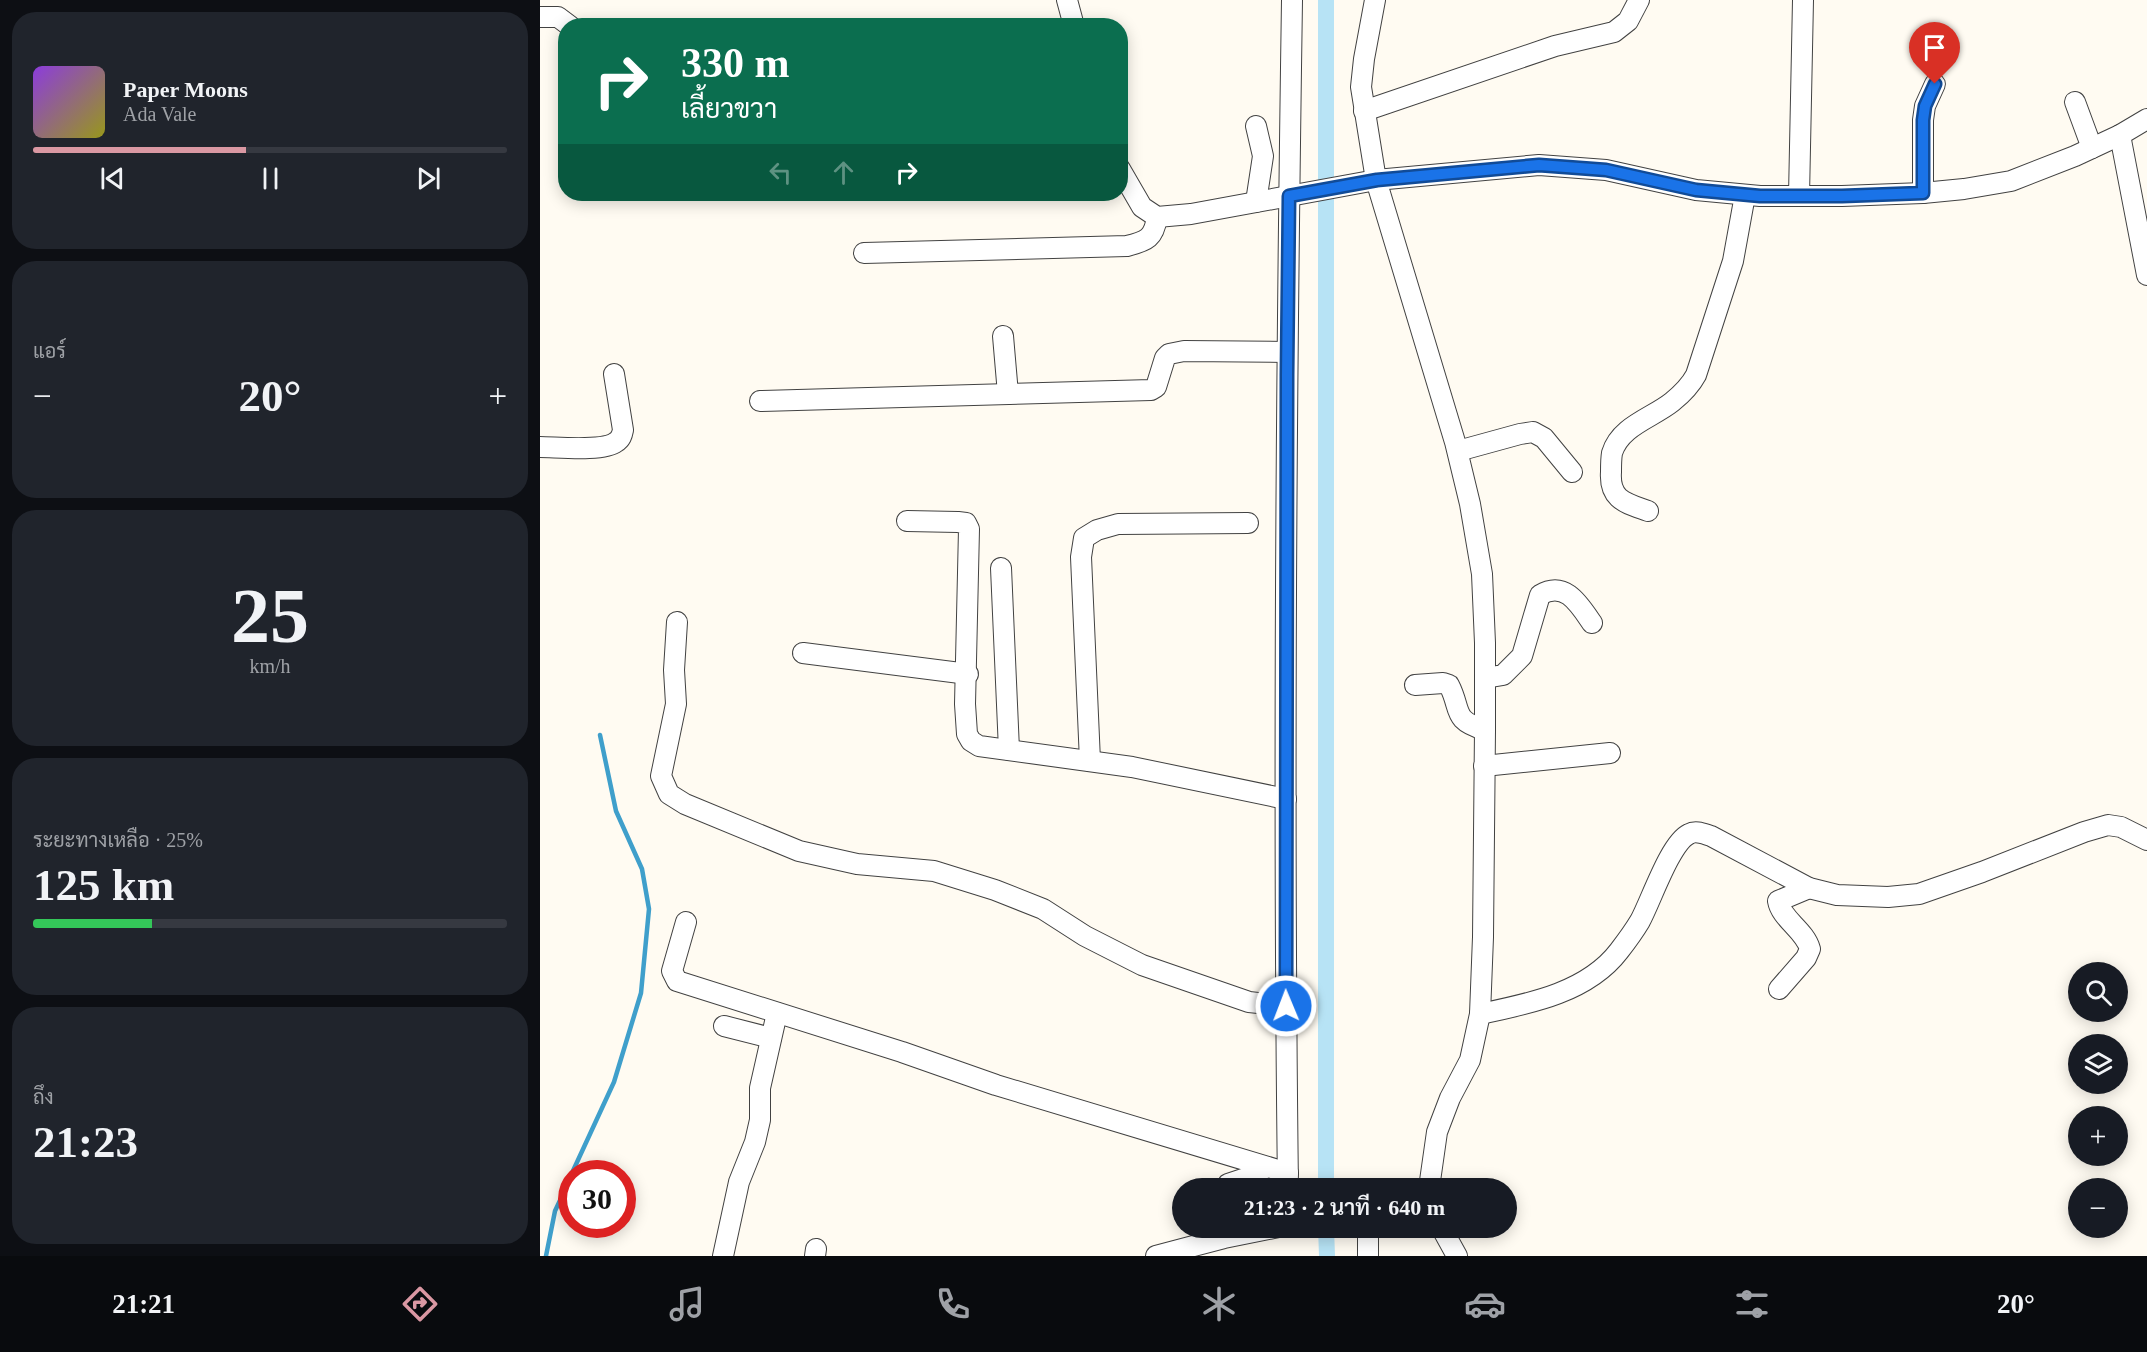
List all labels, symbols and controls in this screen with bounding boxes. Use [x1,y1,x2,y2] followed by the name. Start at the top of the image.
[1909,22,1960,84] pin
[1918,31,1951,64] icon: arrive
[681,40,790,86] text: 330 m
[582,42,660,120] icon: right
[123,77,248,102] text: Paper Moons
[681,94,777,124] text: เลี้ยวขวา
[123,103,197,125] text: Ada Vale
[764,156,797,189] icon: left
[827,156,860,189] icon: ahead
[890,156,923,189] icon: right
[96,162,129,195] icon: previous
[254,162,287,195] icon: pause
[412,162,445,195] icon: next
[33,340,66,362] text: แอร์
[239,371,302,421] text: 20°
[33,378,52,414] text: −
[488,378,507,414] text: +
[231,572,309,659] text: 25
[249,655,291,677] text: km/h
[33,829,203,851] text: ระยะทางเหลือ · 25%
[33,860,174,910] text: 125 km
[2068,962,2128,1238] map controls
[2068,962,2128,1022] button: search
[1254,974,1318,1038] position arrow
[2068,1034,2128,1094] button: layers
[33,1086,54,1108] text: ถึง
[2068,1106,2128,1166] button: +
[33,1117,138,1167] text: 21:23
[558,1160,636,1238] speed limit sign: 30
[2068,1178,2128,1238] button: −
[1244,1195,1445,1220] text: 21:23 · 2 นาที · 640 m
[399,1283,441,1325] icon: directions
[666,1283,708,1325] icon: music
[932,1283,974,1325] icon: phone
[1198,1283,1240,1325] icon: climate
[1464,1283,1506,1325] icon: car
[1731,1283,1773,1325] icon: filters
[112,1289,175,1319] text: 21:21
[1997,1289,2035,1319] text: 20°

